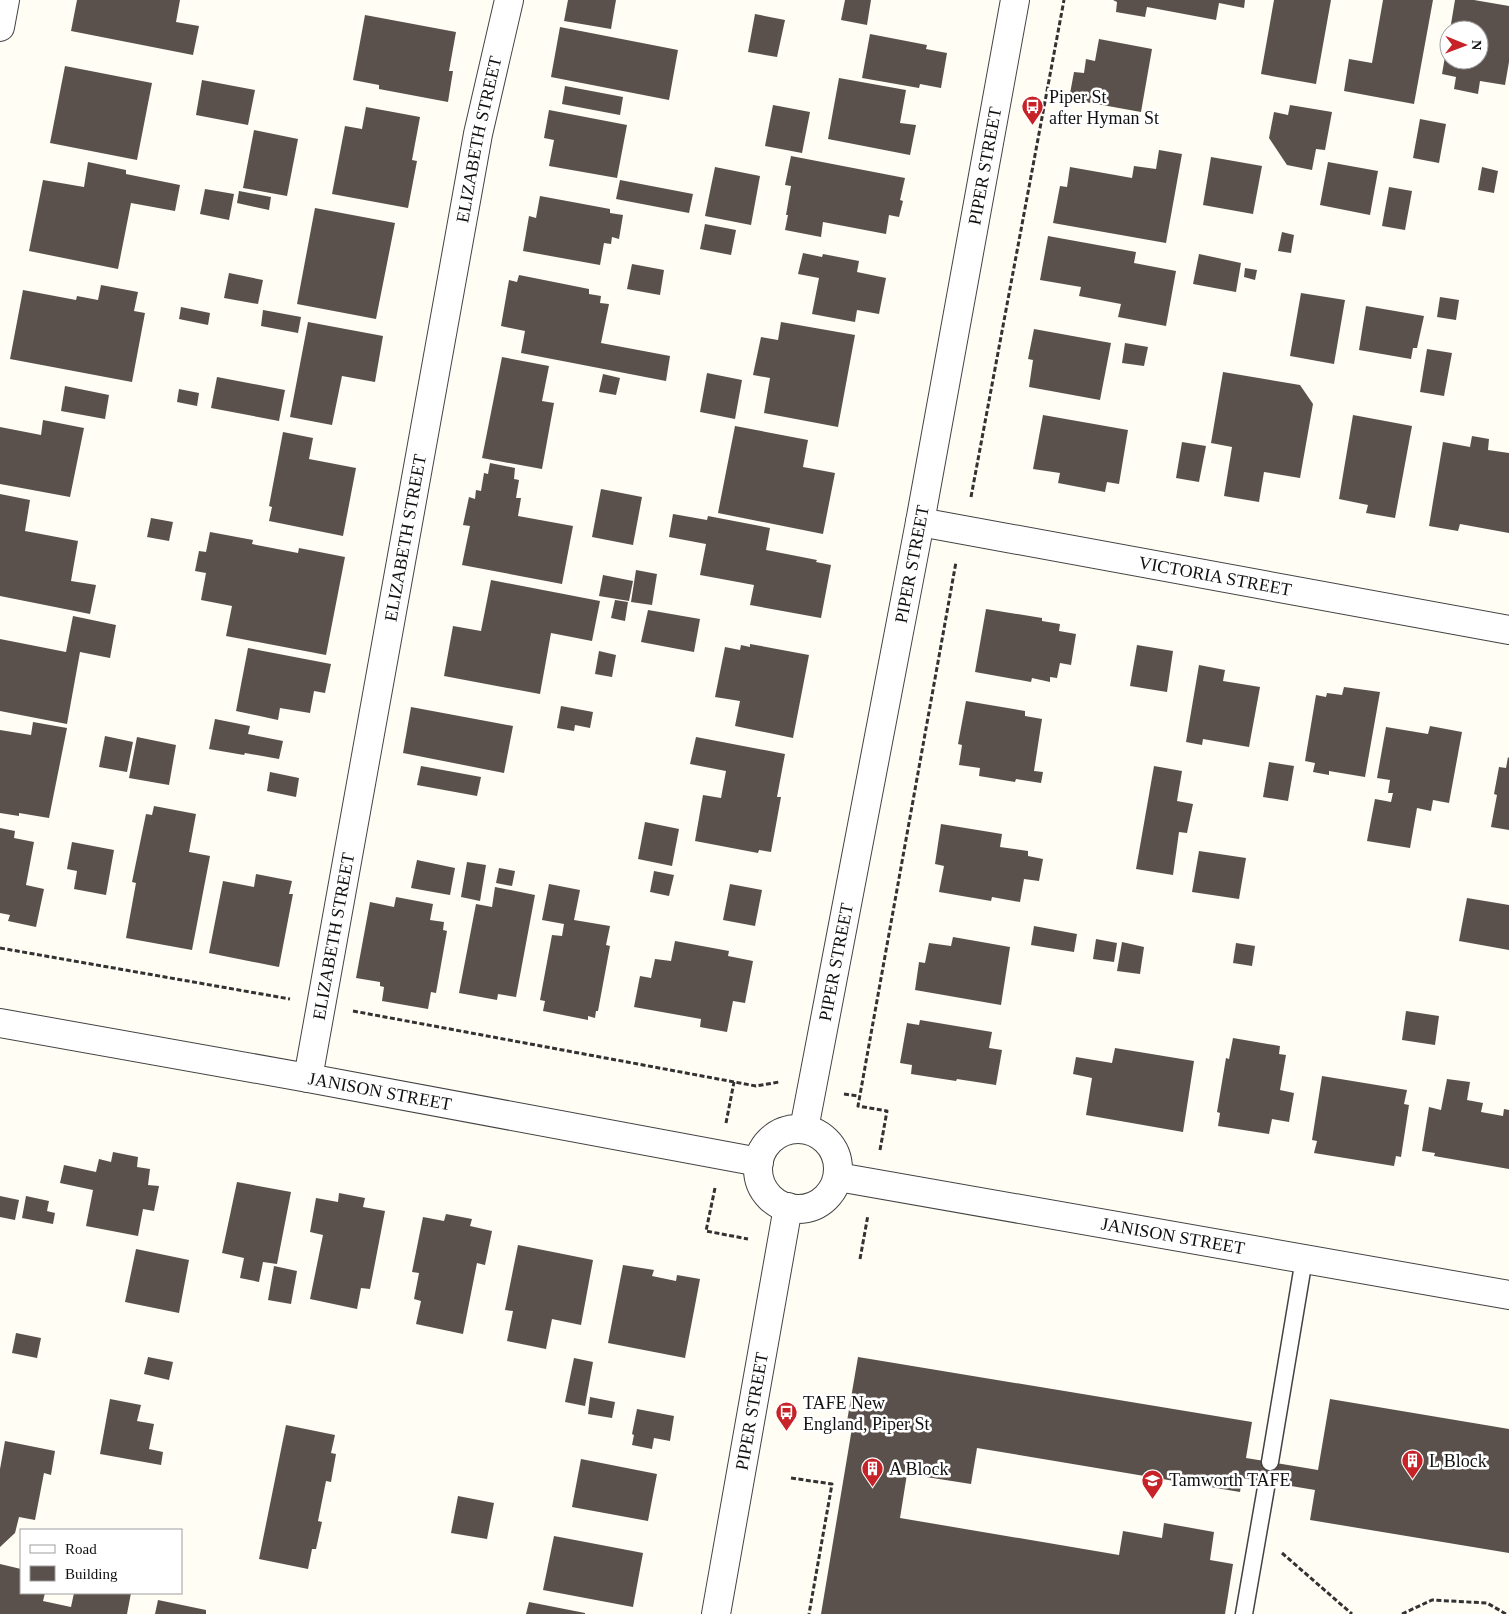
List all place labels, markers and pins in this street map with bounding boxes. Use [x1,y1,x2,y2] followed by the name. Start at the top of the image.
[1049,87,1159,128] place label: Piper St after Hyman St
[1021,95,1045,126] bus stop icon: Piper St after Hyman St
[803,1393,930,1434] place label: TAFE New England, Piper St
[775,1401,799,1432] bus stop icon: TAFE New England, Piper St
[1401,1449,1425,1480] building icon: L Block
[1429,1451,1487,1471] place label: L Block
[861,1457,885,1488] building icon: A Block
[889,1459,949,1479] place label: A Block
[1141,1468,1165,1499] school or university icon: Tamworth TAFE
[1169,1470,1290,1490] place label: Tamworth TAFE

